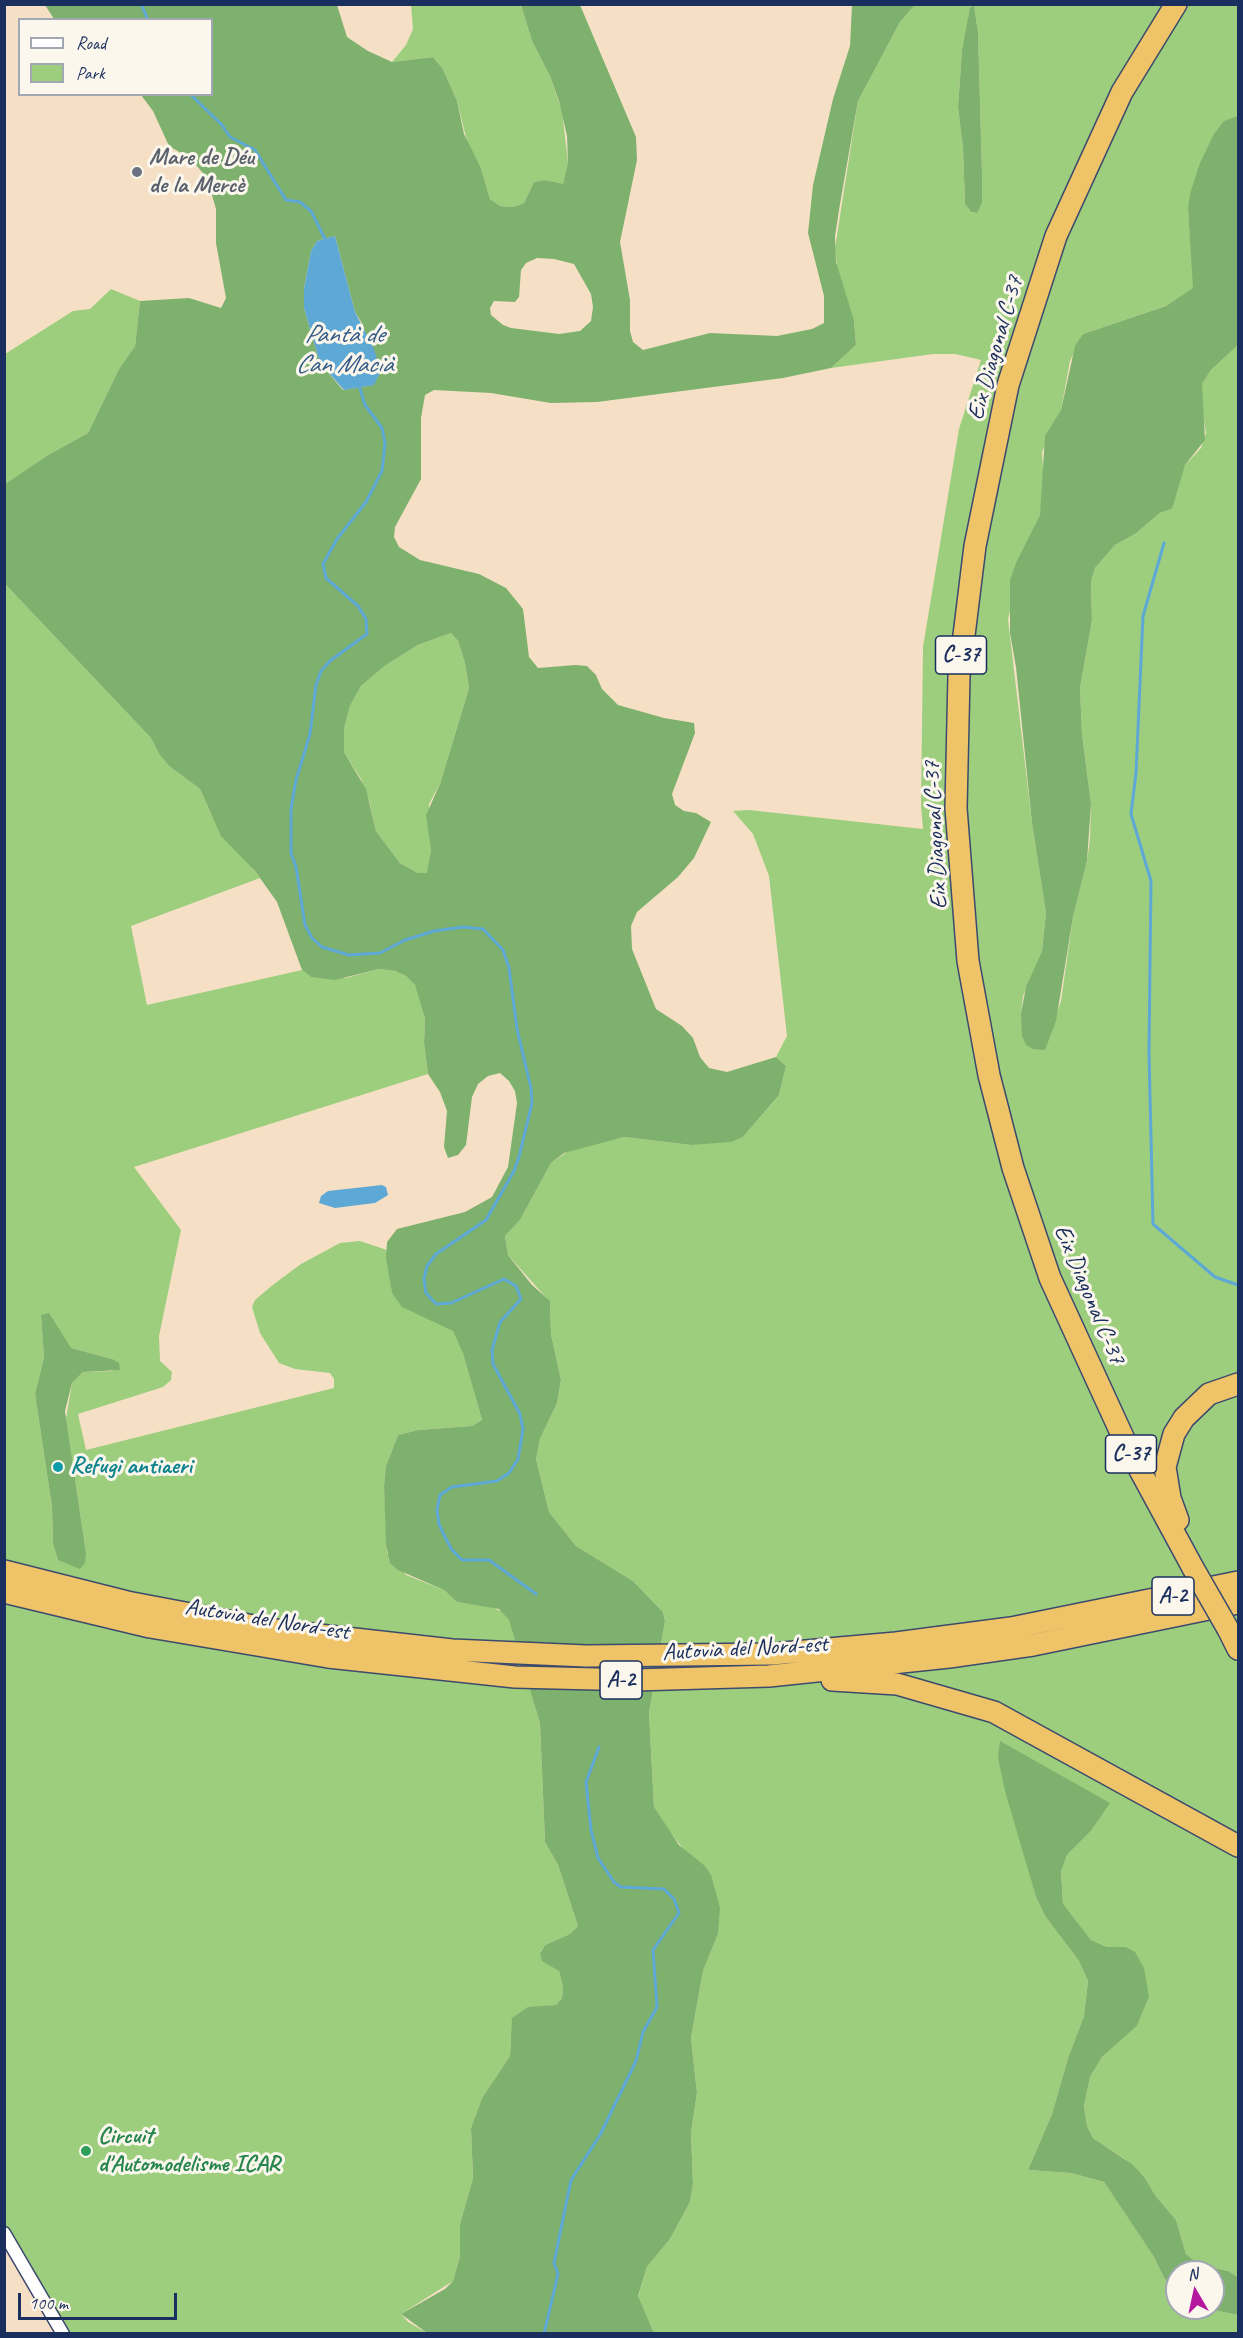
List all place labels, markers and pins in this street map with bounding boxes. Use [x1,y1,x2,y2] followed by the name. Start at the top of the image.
[149,144,254,200] place label: Mare de Déu de la Mercè
[130,165,144,179] marker: Mare de Déu de la Mercè
[70,1453,192,1481] place label: Refugi antiaeri
[51,1460,65,1474] marker: Refugi antiaeri
[98,2123,279,2179] place label: Circuit d'Automodelisme ICAR
[79,2144,93,2158] marker: Circuit d'Automodelisme ICAR

